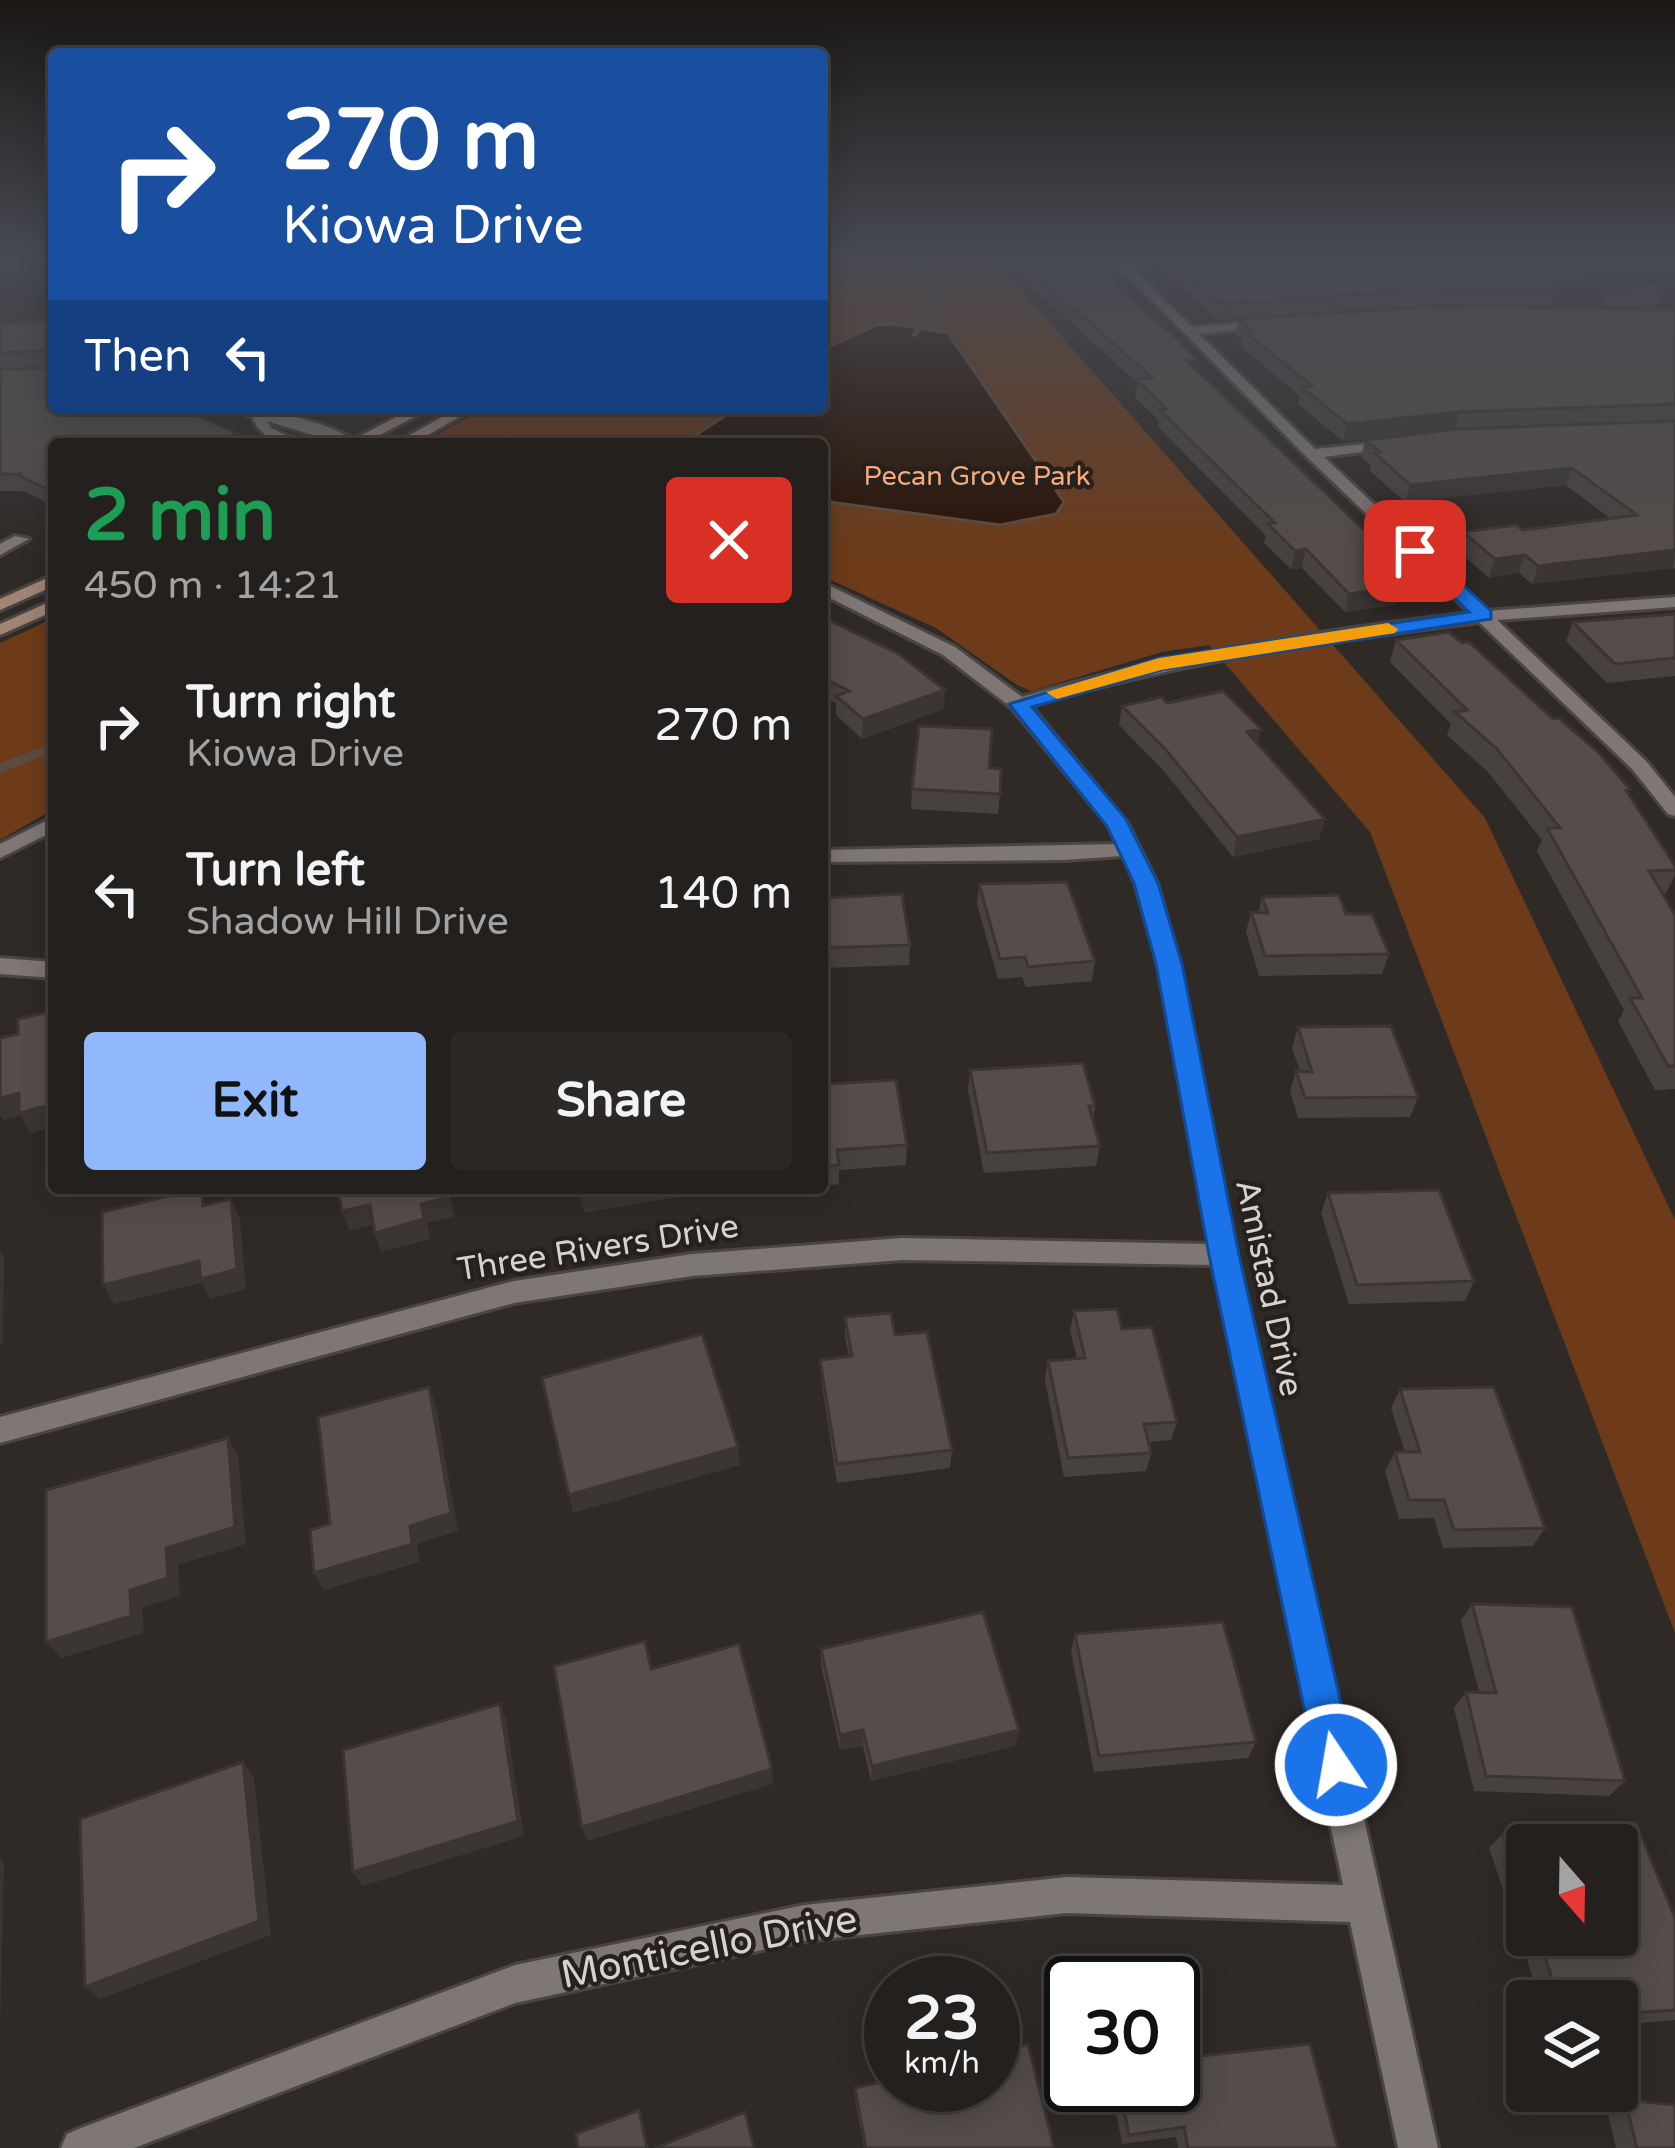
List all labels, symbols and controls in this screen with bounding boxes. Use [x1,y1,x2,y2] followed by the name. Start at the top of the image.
[282,91,539,192] text: 270 m
[84,96,240,252] icon: right
[282,193,584,258] text: Kiowa Drive
[215,324,281,390] icon: left
[84,330,191,384] text: Then
[864,460,1090,493] park label: Pecan Grove Park
[84,473,276,560] text: 2 min
[666,477,792,603] button: close
[1364,500,1466,602] pin
[1382,518,1448,584] icon: arrive
[84,562,342,609] text: 450 m · 14:21
[186,676,395,730] text: Turn right
[84,693,150,759] icon: right
[654,699,792,753] text: 270 m
[186,730,404,777] text: Kiowa Drive
[186,844,365,898] text: Turn left
[84,861,150,927] icon: left
[654,867,792,921] text: 140 m
[186,898,509,945] text: Shadow Hill Drive
[84,1032,426,1170] button: Exit
[450,1032,792,1170] button: Share
[1227,1176,1311,1400] street label: Amistad Drive
[455,1207,741,1289] street label: Three Rivers Drive
[1273,1702,1399,1828] position arrow
[1506,1824,1638,1956] north arrow
[1506,1824,1638,2112] map controls
[557,1895,861,1999] street label: Monticello Drive
[1044,1956,1200,2112] speed limit sign: 30
[1506,1980,1638,2112] button: layers
[904,1983,980,2055] text: 23
[904,2045,980,2082] text: km/h

